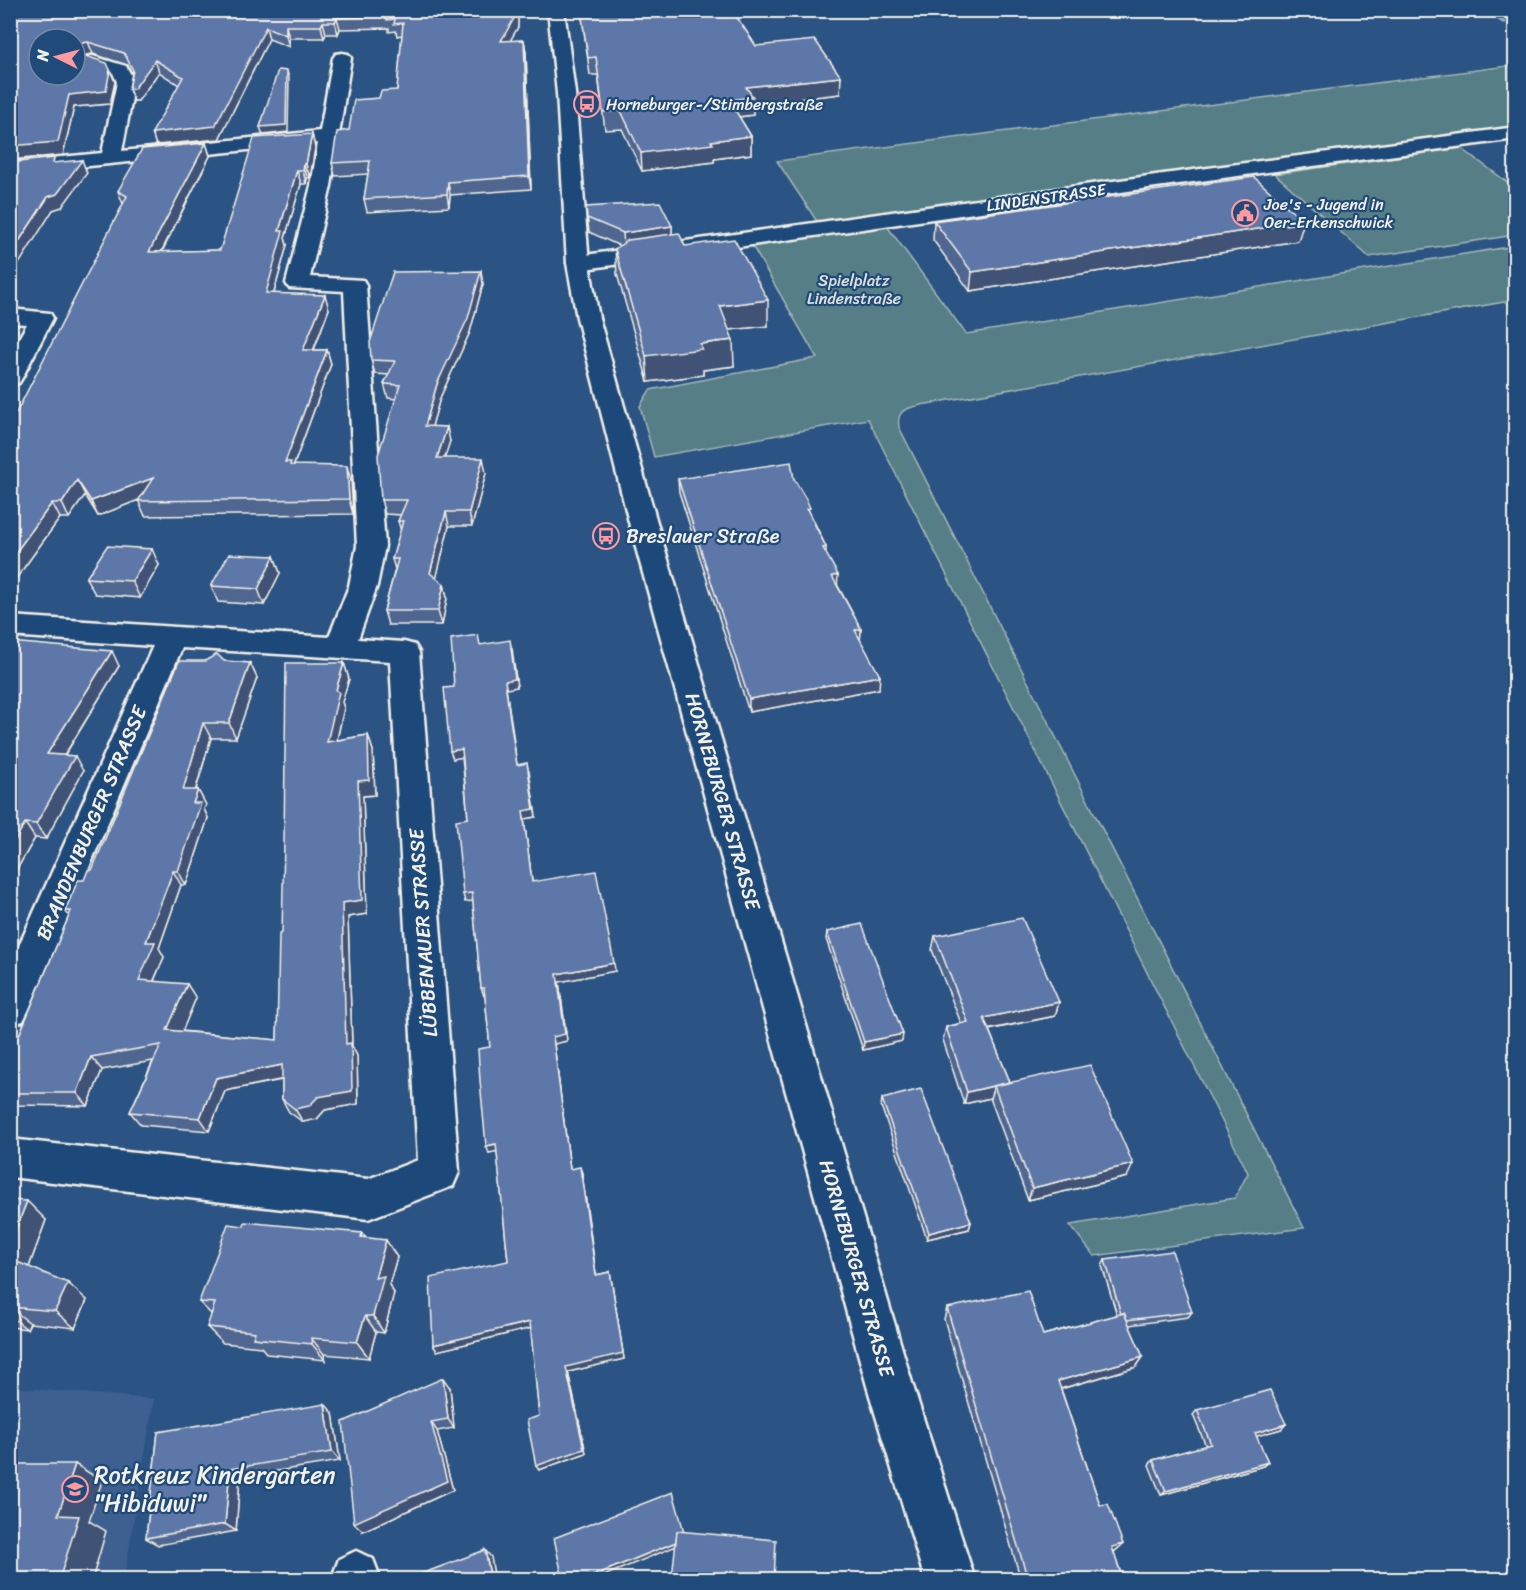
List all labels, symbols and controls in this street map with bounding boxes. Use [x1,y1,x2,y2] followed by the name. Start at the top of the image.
[27,27,87,87] north arrow
[27,48,58,64] text: N
[572,89,602,119] bus stop icon: Horneburger-/Stimbergstraße
[606,90,823,119] place label: Horneburger-/Stimbergstraße
[985,175,1109,220] street label: LINDENSTRASSE
[1263,190,1394,237] place label: Joe's - Jugend in Oer-Erkenschwick
[1230,198,1260,228] public building icon: Joe's - Jugend in Oer-Erkenschwick
[807,266,901,313] park label: Spielplatz Lindenstraße
[626,519,780,554] place label: Breslauer Straße
[591,521,621,551] bus stop icon: Breslauer Straße
[675,688,771,916] street label: HORNEBURGER STRASSE
[26,699,157,946] street label: BRANDENBURGER STRASSE
[399,826,448,1038] street label: LÜBBENAUER STRASSE
[809,1155,905,1383] street label: HORNEBURGER STRASSE
[94,1454,335,1524] place label: Rotkreuz Kindergarten "Hibiduwi"
[60,1474,90,1504] school or university icon: Rotkreuz Kindergarten "Hibiduwi"

